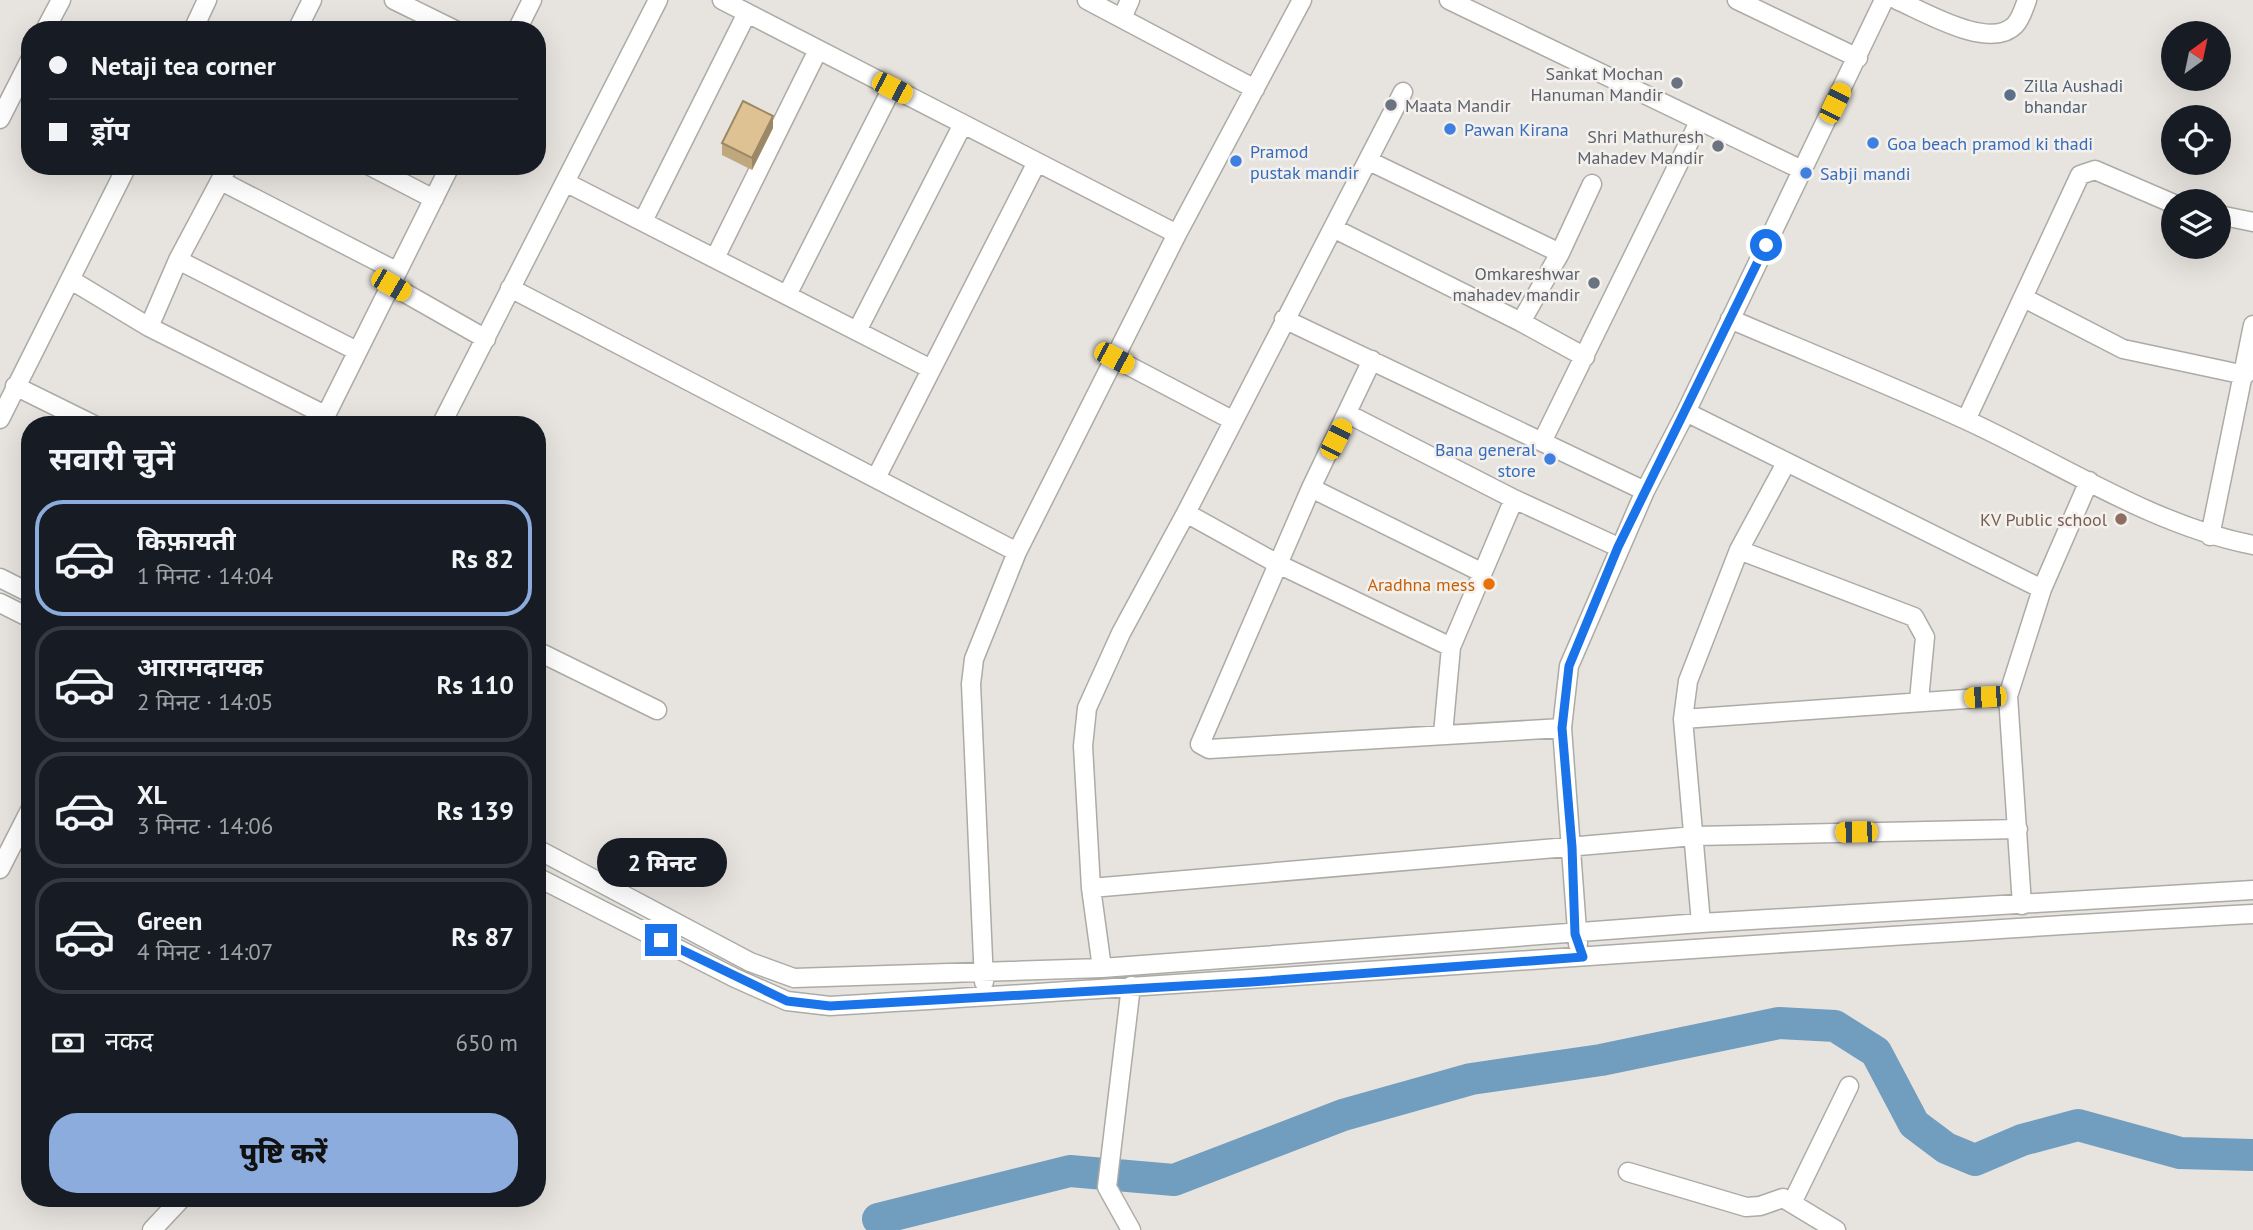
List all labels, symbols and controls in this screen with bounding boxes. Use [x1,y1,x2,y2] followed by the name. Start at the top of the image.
[2161,21,2231,91] north arrow
[2161,21,2231,259] map controls
[91,49,276,82] text: Netaji tea corner
[1531,62,1663,106] place label: Sankat Mochan Hanuman Mandir
[869,69,916,107] car
[2024,74,2123,118] place label: Zilla Aushadi bhandar
[1669,75,1685,91] marker: Sankat Mochan Hanuman Mandir
[1817,80,1854,126] car
[2002,87,2018,103] marker: Zilla Aushadi bhandar
[1405,94,1511,117] place label: Maata Mandir
[1383,97,1399,113] marker: Maata Mandir
[2161,105,2231,175] button: locate
[91,114,129,147] text: ड्रॉप
[1464,118,1569,141] place label: Pawan Kirana
[1442,121,1458,137] marker: Pawan Kirana
[1577,125,1704,169] place label: Shri Mathuresh Mahadev Mandir
[1887,132,2093,155] place label: Goa beach pramod ki thadi
[1865,135,1881,151] marker: Goa beach pramod ki thadi
[1710,138,1726,154] marker: Shri Mathuresh Mahadev Mandir
[1250,140,1359,184] place label: Pramod pustak mandir
[1228,153,1244,169] marker: Pramod pustak mandir
[1820,162,1911,185] place label: Sabji mandi
[1798,165,1814,181] marker: Sabji mandi
[2161,189,2231,259] button: layers
[1750,229,1782,261] route start
[1452,262,1580,306] place label: Omkareshwar mahadev mandir
[368,265,415,305] car
[1586,275,1602,291] marker: Omkareshwar mahadev mandir
[1091,339,1138,377] car
[1318,416,1355,462] car
[49,437,175,479] text: सवारी चुनें
[1435,438,1537,482] place label: Bana general store
[1542,451,1558,467] marker: Bana general store
[1980,508,2108,531] place label: KV Public school
[2113,511,2129,527] marker: KV Public school
[137,524,236,557] text: किफ़ायती
[53,527,116,590] icon: car
[451,542,514,575] text: Rs 82
[137,561,273,590] text: 1 मिनट · 14:04
[1367,573,1475,596] place label: Aradhna mess
[1481,576,1497,592] marker: Aradhna mess
[137,650,263,683] text: आरामदायक
[53,653,116,716] icon: car
[437,668,514,701] text: Rs 110
[1964,685,2007,709] car
[137,687,273,716] text: 2 मिनट · 14:05
[137,778,167,811] text: XL
[53,779,116,842] icon: car
[437,794,514,827] text: Rs 139
[137,811,273,840] text: 3 मिनट · 14:06
[1835,821,1878,843] car
[596,838,726,888] callout: 2 मिनट
[628,848,696,877] text: 2 मिनट
[137,904,202,937] text: Green
[53,905,116,968] icon: car
[451,920,514,953] text: Rs 87
[645,924,677,956] route end
[137,937,273,966] text: 4 मिनट · 14:07
[49,1024,87,1062] icon: cash
[105,1024,153,1057] text: नकद
[456,1028,518,1057] text: 650 m
[49,1113,518,1193] button: पुष्टि करें

